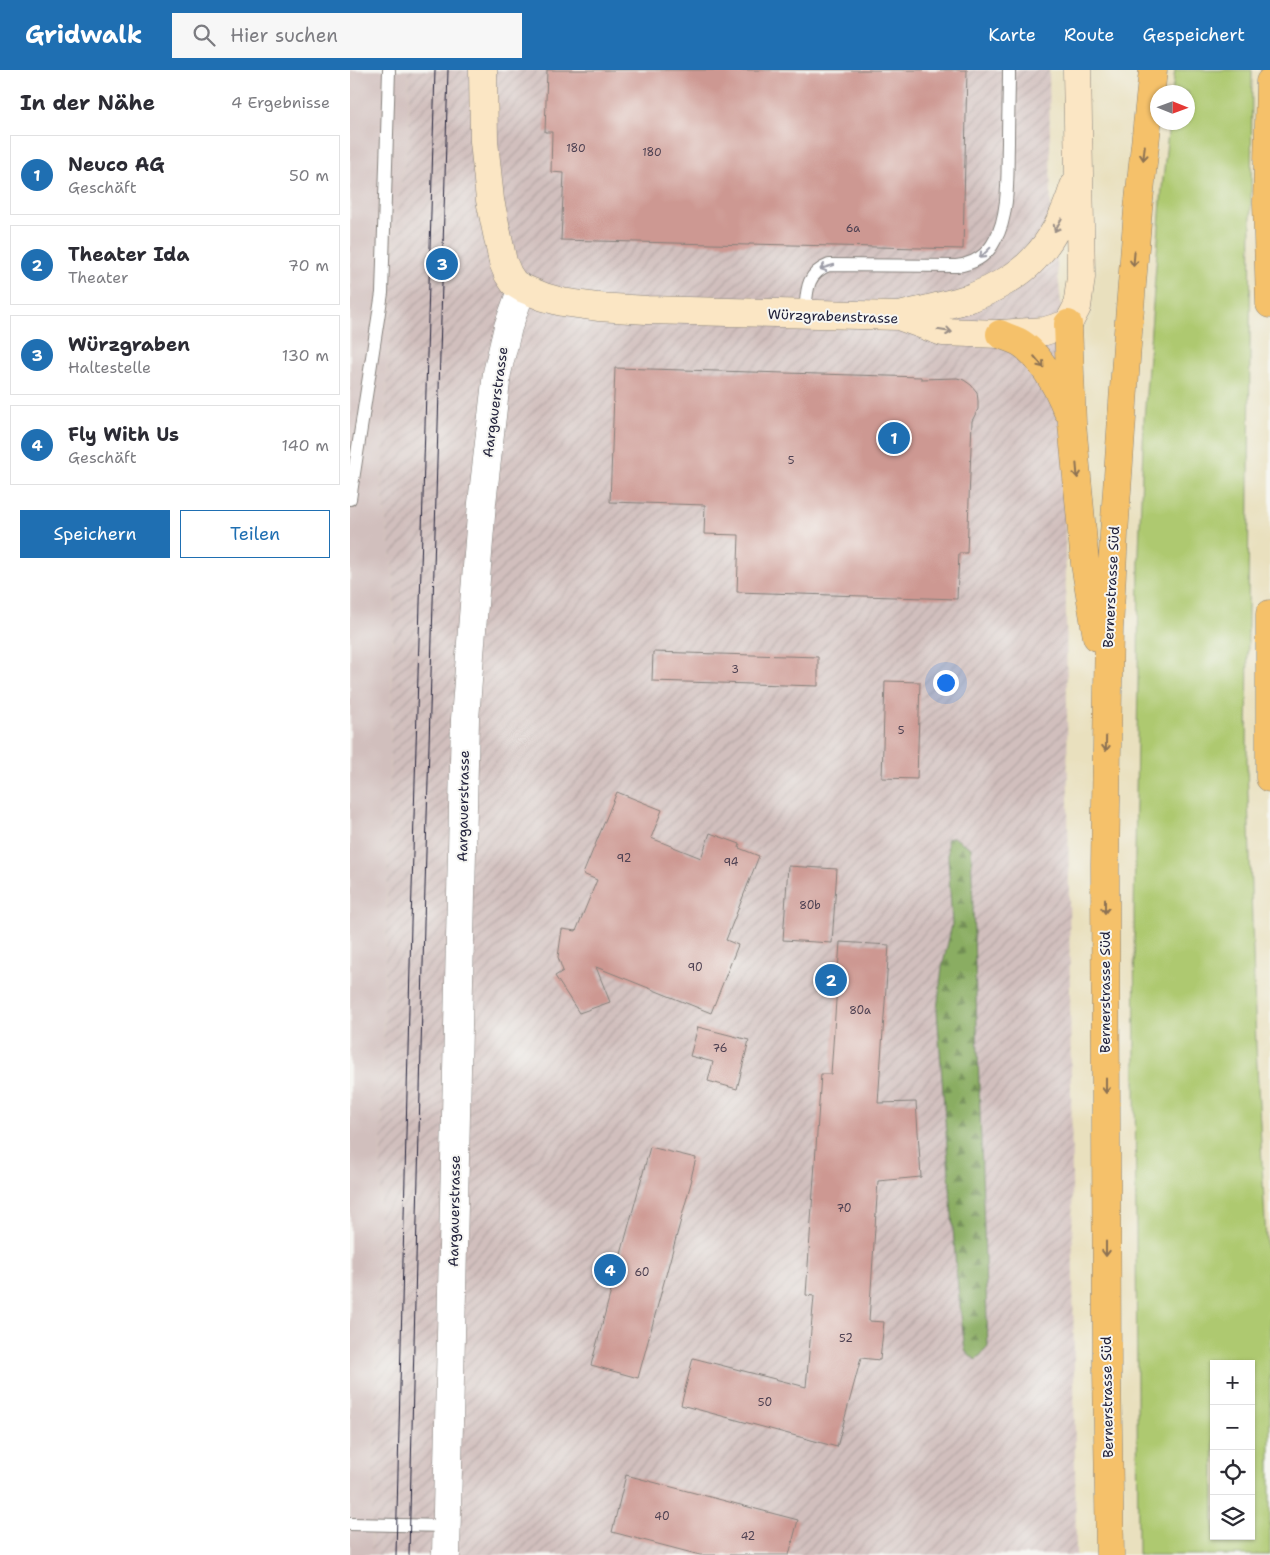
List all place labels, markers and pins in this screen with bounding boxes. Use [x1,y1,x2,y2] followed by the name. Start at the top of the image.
[426,245,458,283] pin: 3
[878,419,910,457] pin: 1
[815,961,847,999] pin: 2
[594,1251,626,1289] pin: 4

